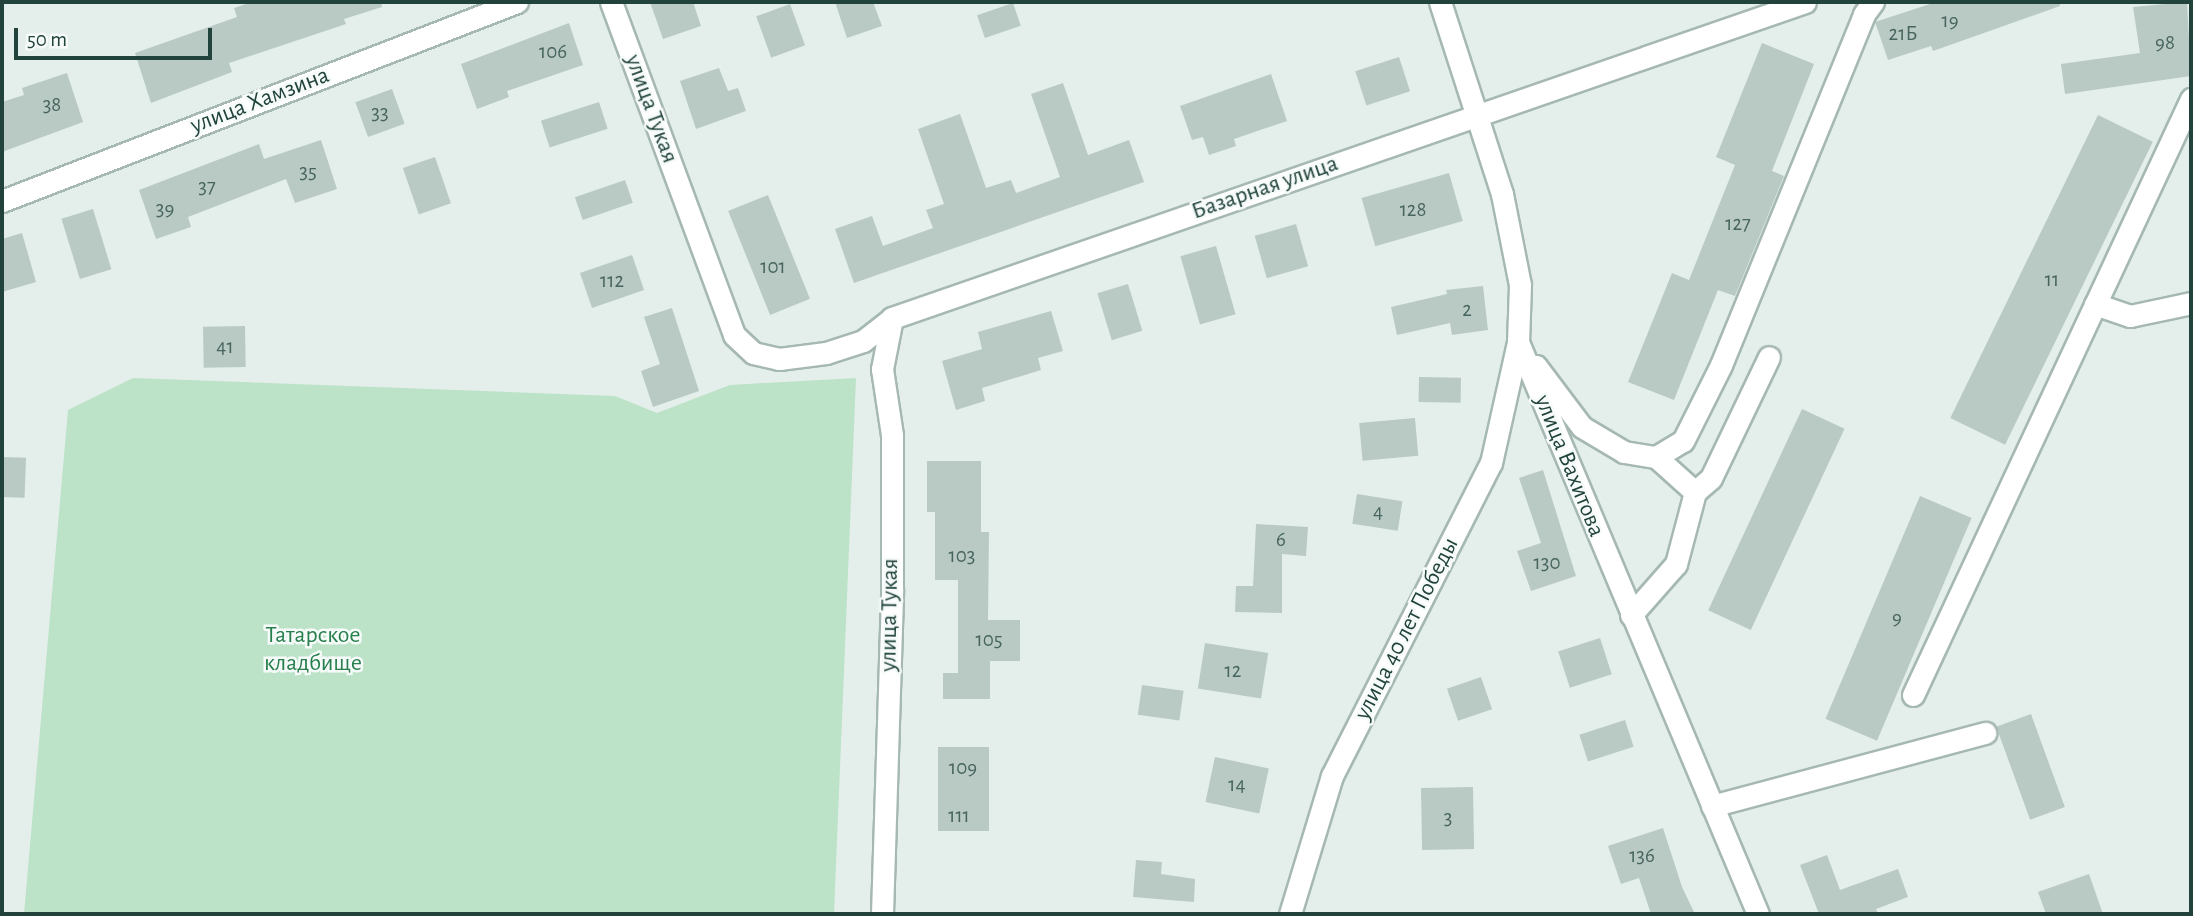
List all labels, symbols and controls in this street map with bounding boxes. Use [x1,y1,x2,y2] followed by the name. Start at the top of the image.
[1941,8,1959,34] house number: 19
[18,14,215,58] scale bar
[1889,21,1917,47] house number: 21Б
[27,29,67,50] text: 50 m
[2155,30,2175,56] house number: 98
[539,39,567,65] house number: 106
[618,51,684,167] street label: улица Тукая
[187,61,333,141] street label: улица Хамзина
[43,92,61,118] house number: 38
[371,100,389,126] house number: 33
[1188,149,1342,227] street label: Базарная улица
[299,159,317,185] house number: 35
[198,174,216,200] house number: 37
[156,196,174,222] house number: 39
[1400,197,1426,223] house number: 128
[1725,211,1751,237] house number: 127
[760,254,786,280] house number: 101
[2045,267,2059,293] house number: 11
[600,268,624,294] house number: 112
[1462,297,1472,323] house number: 2
[216,334,234,360] house number: 41
[1527,391,1611,541] street label: улица Вахитова
[1373,499,1383,525] house number: 4
[1276,527,1286,553] house number: 6
[1349,533,1465,725] street label: улица 40 лет Победы
[949,543,975,569] house number: 103
[1534,550,1560,576] house number: 130
[875,558,905,672] street label: улица Тукая
[1892,605,1902,631] house number: 9
[264,622,362,678] park label: Татарское кладбище
[975,627,1003,653] house number: 105
[1225,658,1241,684] house number: 12
[949,755,977,781] house number: 109
[1228,772,1246,798] house number: 14
[948,803,970,829] house number: 111
[1444,805,1452,831] house number: 3
[1629,843,1655,869] house number: 136

